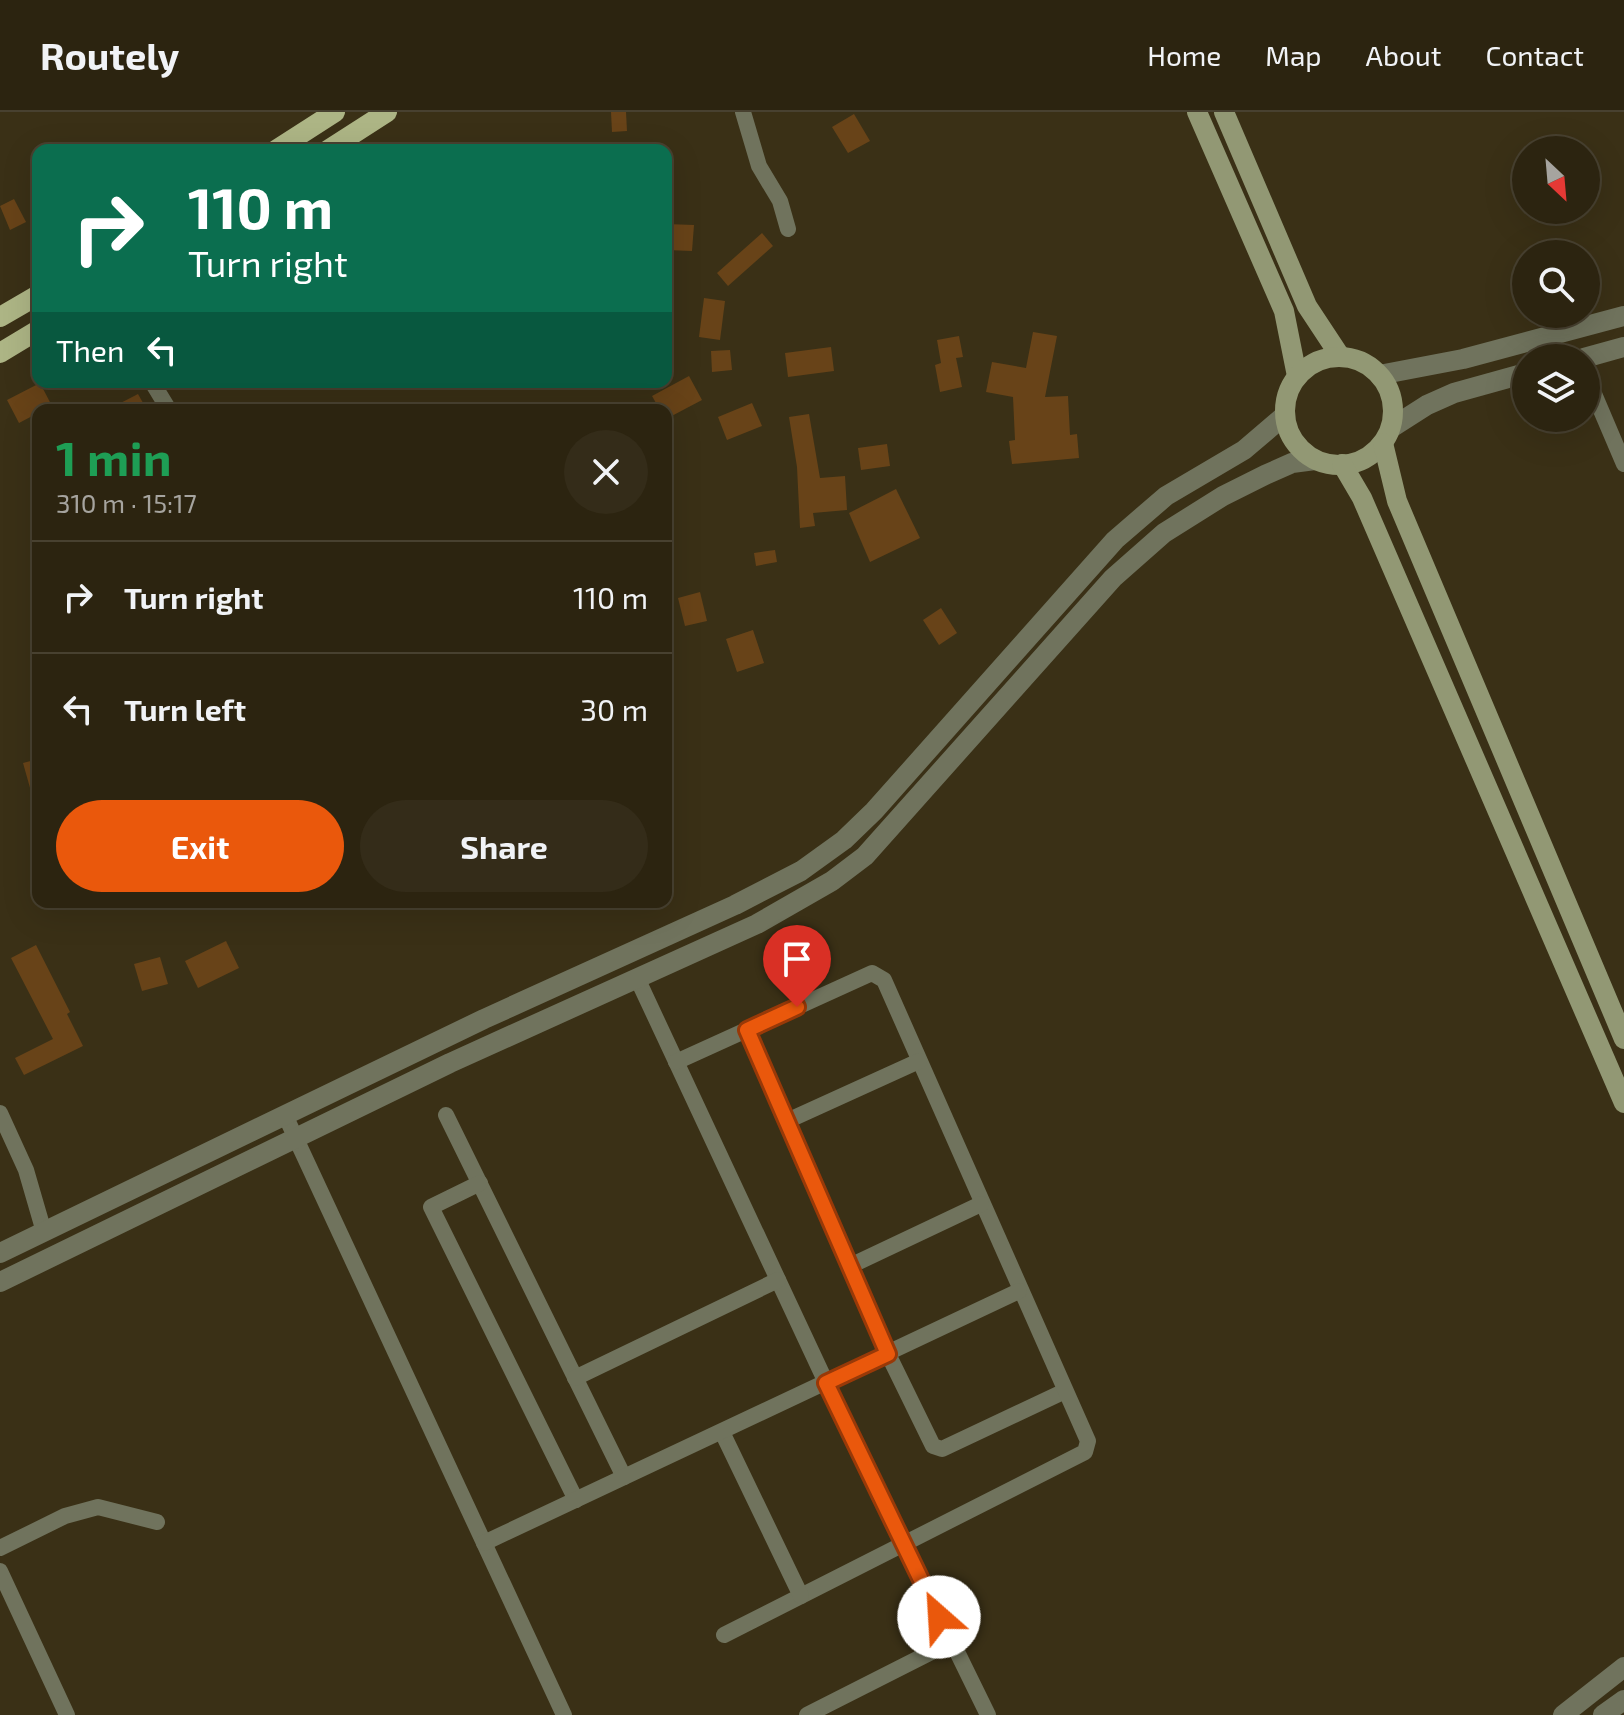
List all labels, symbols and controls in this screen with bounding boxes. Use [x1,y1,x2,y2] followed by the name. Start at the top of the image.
[40,32,179,78] text: Routely
[1147,38,1221,72] text: Home
[1265,38,1322,72] text: Map
[1366,38,1441,72] text: About
[1485,38,1584,72] text: Contact
[1512,136,1600,224] north arrow
[1512,136,1600,432] map controls
[188,173,333,240] text: 110 m
[56,176,160,280] icon: right
[1512,240,1600,328] button: search
[188,241,348,284] text: Turn right
[140,328,184,372] icon: left
[56,332,124,368] text: Then
[1512,344,1600,432] button: layers
[56,428,172,486] text: 1 min
[564,430,648,514] button: close
[56,487,197,518] text: 310 m · 15:17
[56,575,100,619] icon: right
[124,579,264,615] text: Turn right
[573,579,648,615] text: 110 m
[56,687,100,731] icon: left
[124,691,246,727] text: Turn left
[580,691,648,727] text: 30 m
[56,800,344,892] button: Exit
[360,800,648,892] button: Share
[763,925,831,1007] pin
[775,937,819,981] icon: arrive
[897,1575,981,1659] position arrow

